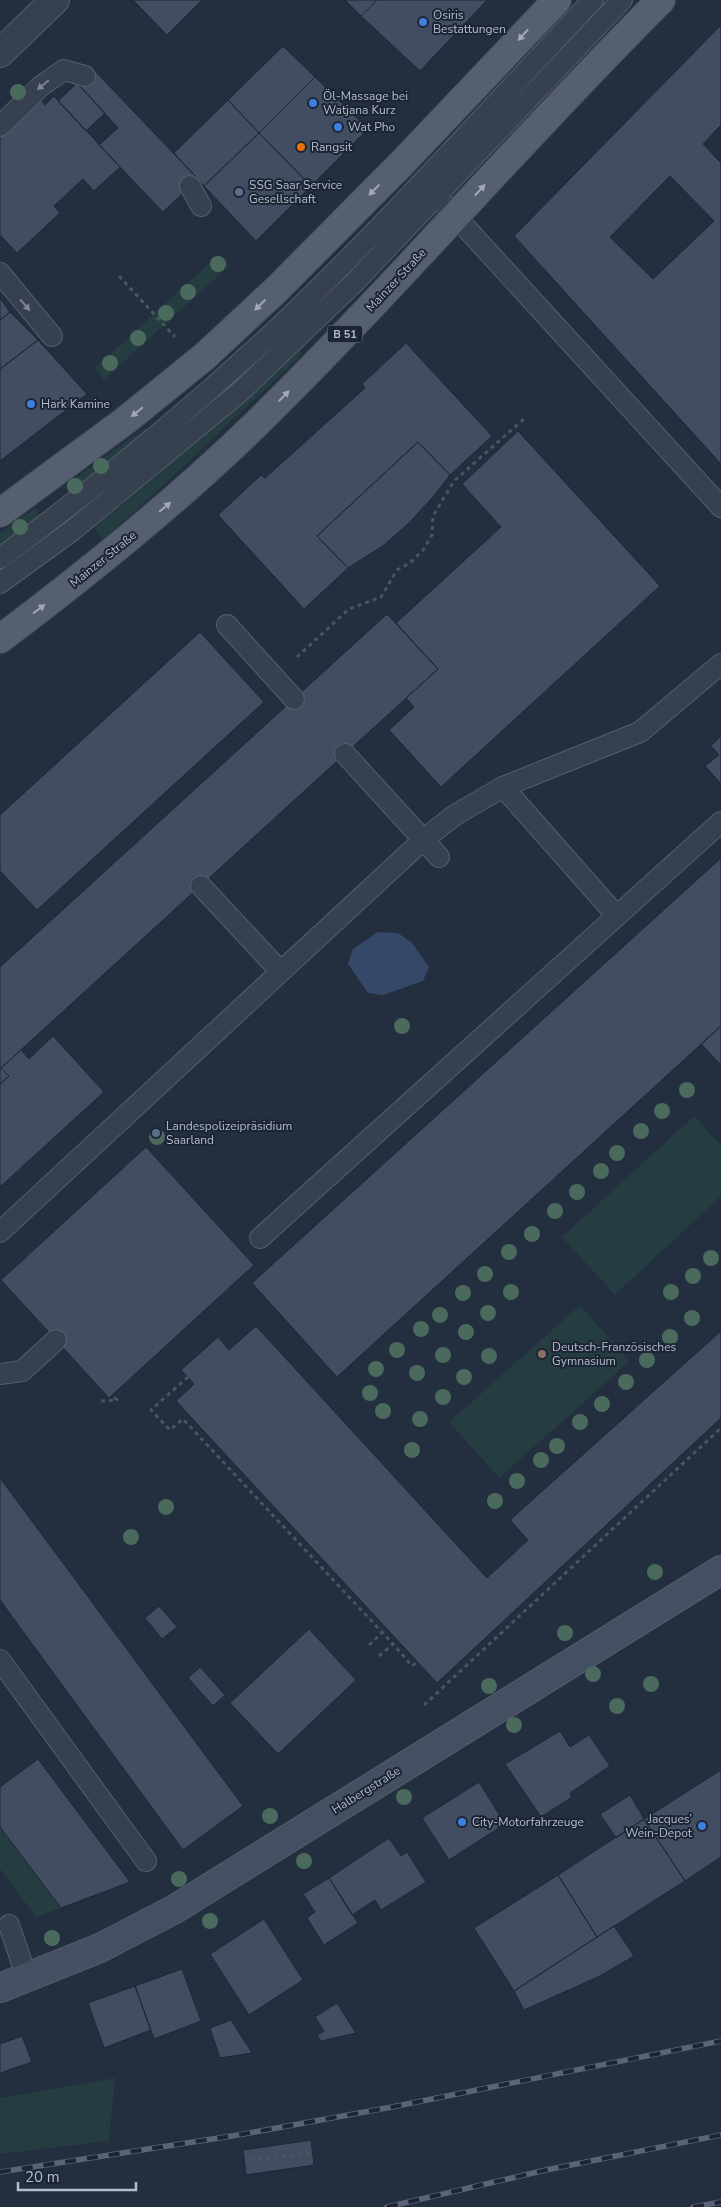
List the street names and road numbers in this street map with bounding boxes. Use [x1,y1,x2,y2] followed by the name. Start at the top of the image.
[362,245,430,315] street label: Mainzer Straße
[328,326,362,342] road number: B 51
[66,527,140,591] street label: Mainzer Straße
[329,1763,403,1817] street label: Halbergstraße

